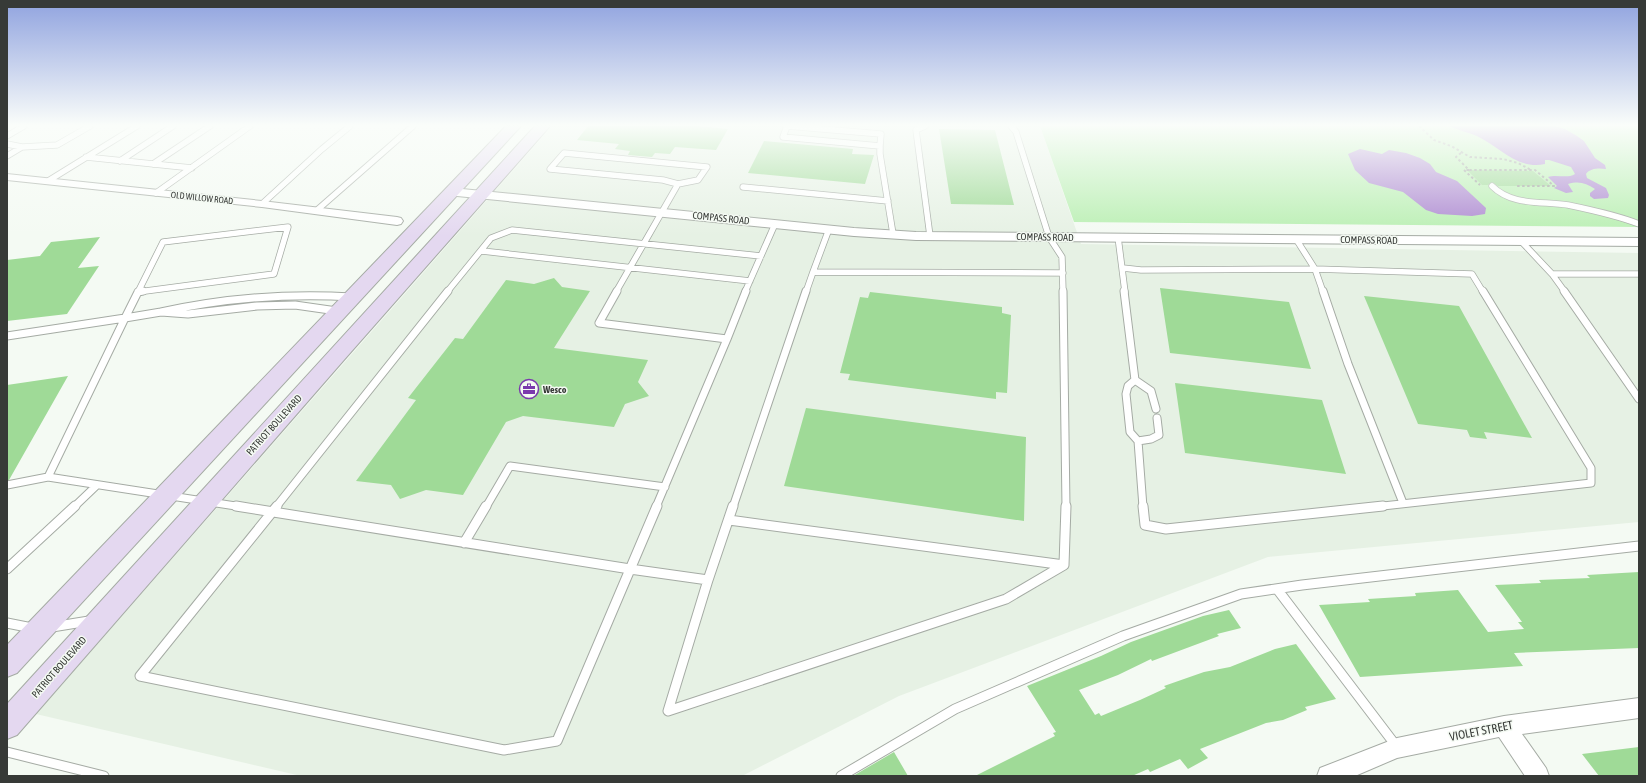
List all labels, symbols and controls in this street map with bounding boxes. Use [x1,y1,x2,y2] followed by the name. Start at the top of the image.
[170,190,234,206] street label: OLD WILLOW ROAD
[692,210,750,227] street label: COMPASS ROAD
[1016,231,1074,243] street label: COMPASS ROAD
[1340,234,1398,246] street label: COMPASS ROAD
[518,378,540,400] office icon: Wesco
[542,384,567,395] place label: Wesco
[244,392,304,457] street label: PATRIOT BOULEVARD
[30,634,89,700] street label: PATRIOT BOULEVARD
[1448,718,1515,744] street label: VIOLET STREET

